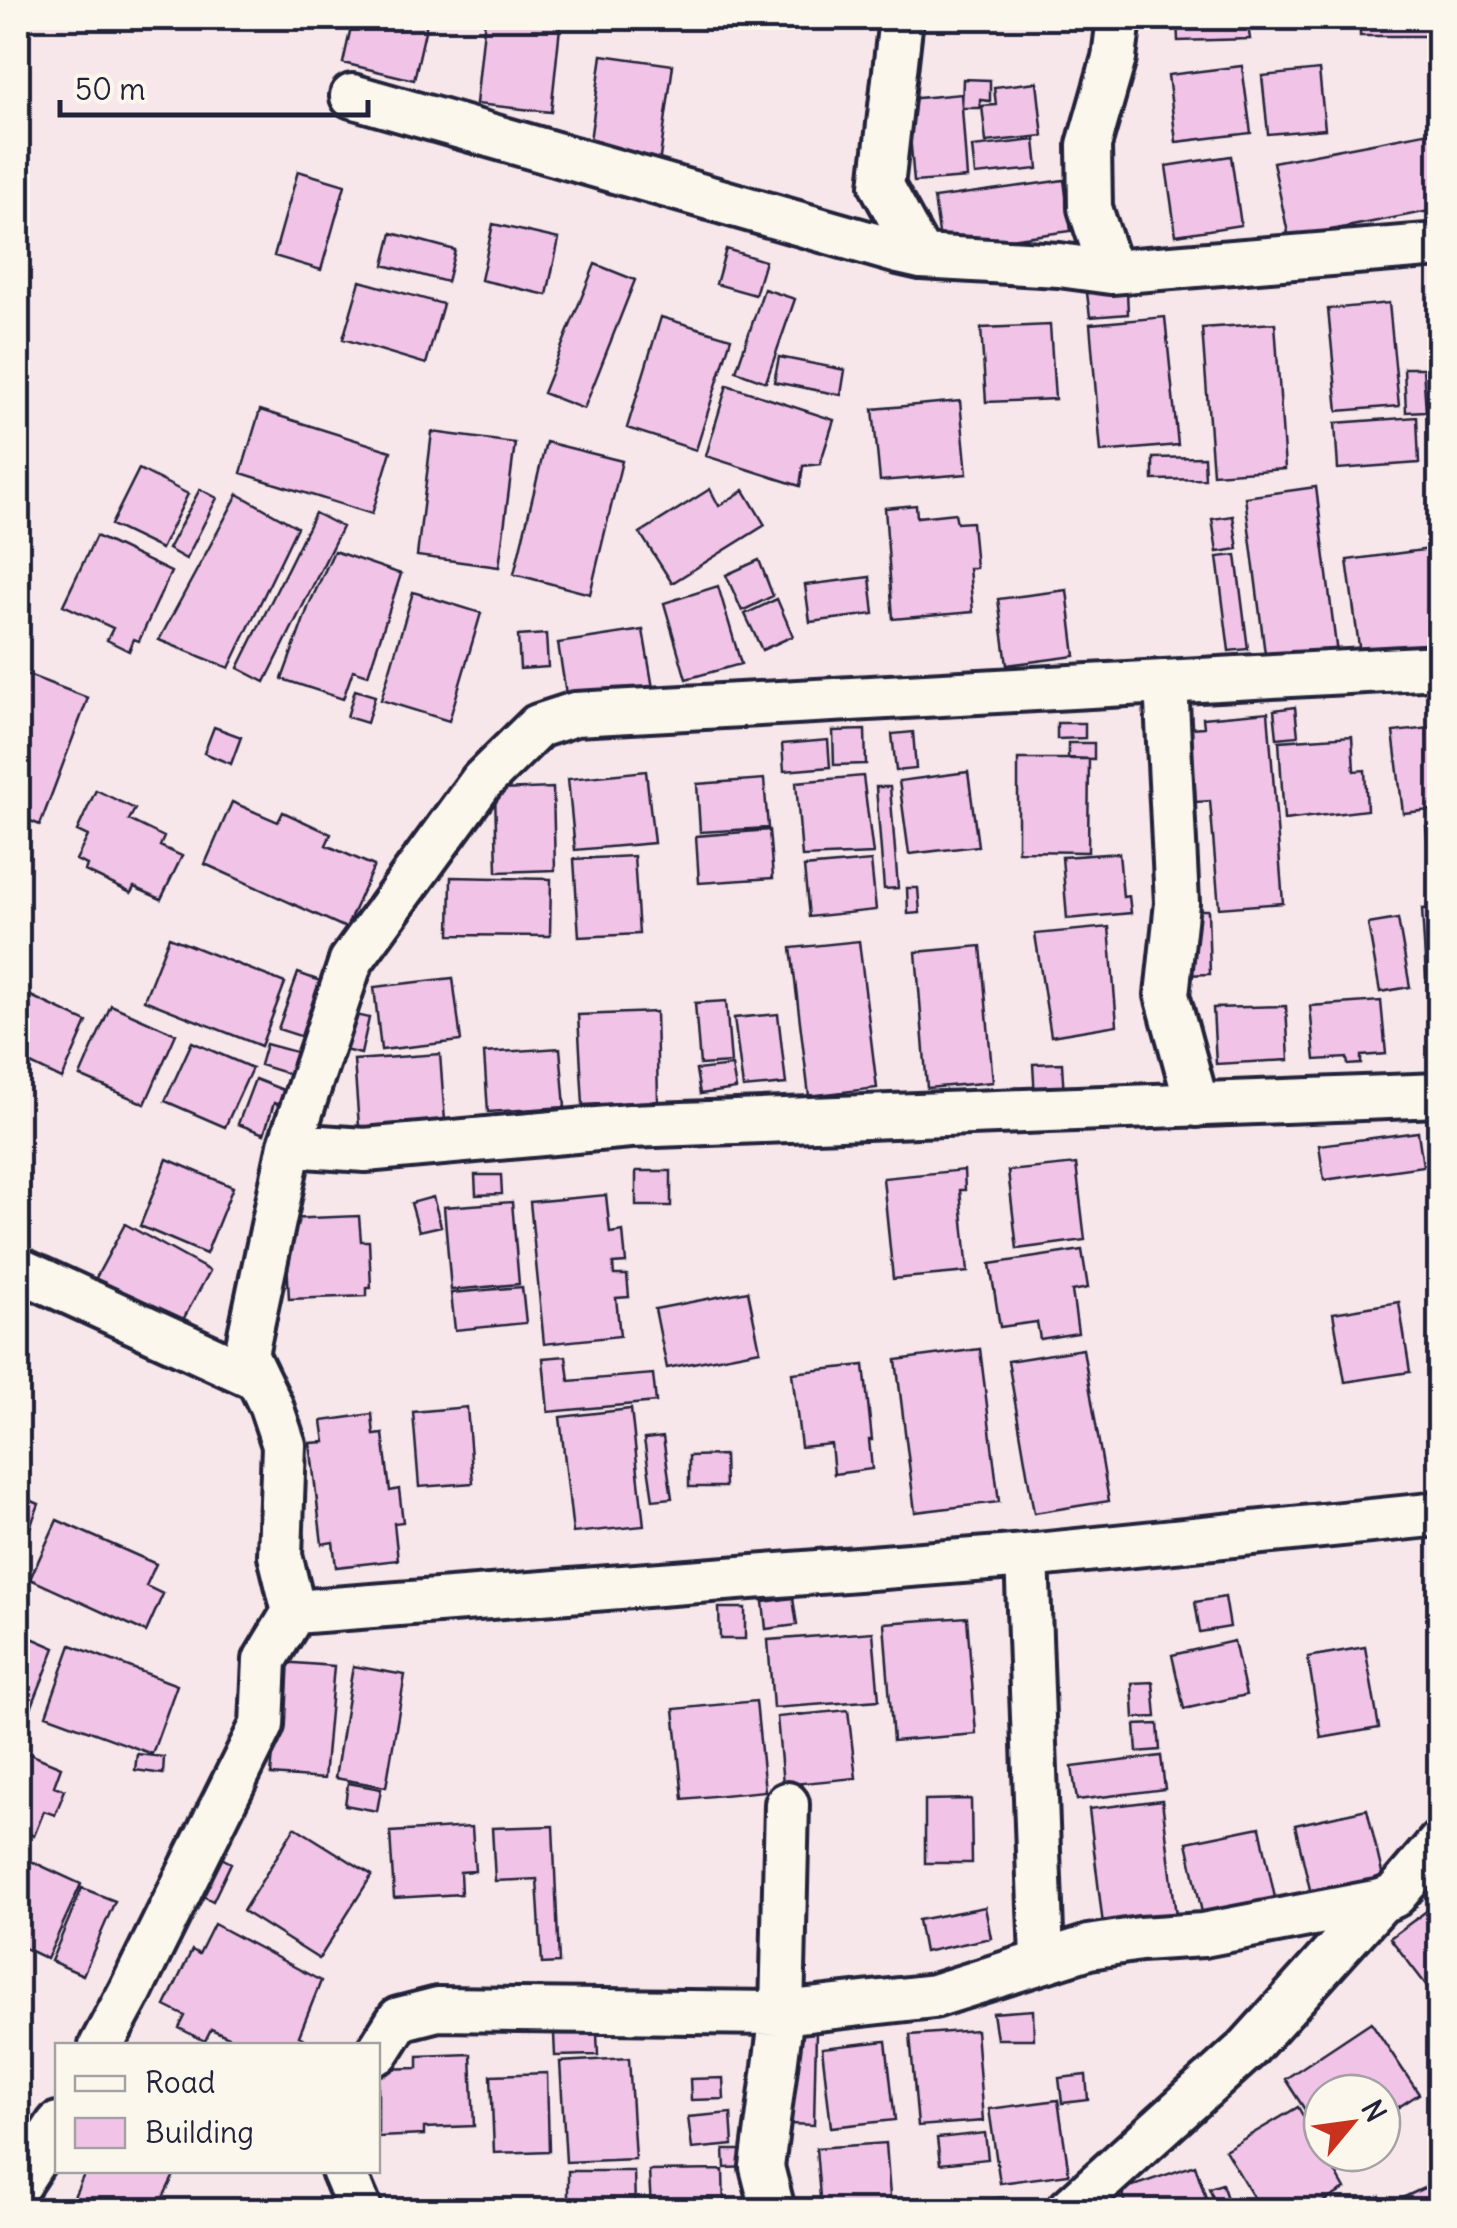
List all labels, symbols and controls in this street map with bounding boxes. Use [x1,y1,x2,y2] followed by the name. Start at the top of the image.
[60,55,368,117] scale bar
[75,70,145,108] text: 50 m
[55,2043,380,2173] legend
[145,2063,215,2101] text: Road
[1302,2073,1402,2173] north arrow
[1353,2094,1394,2128] text: N
[145,2113,254,2151] text: Building

